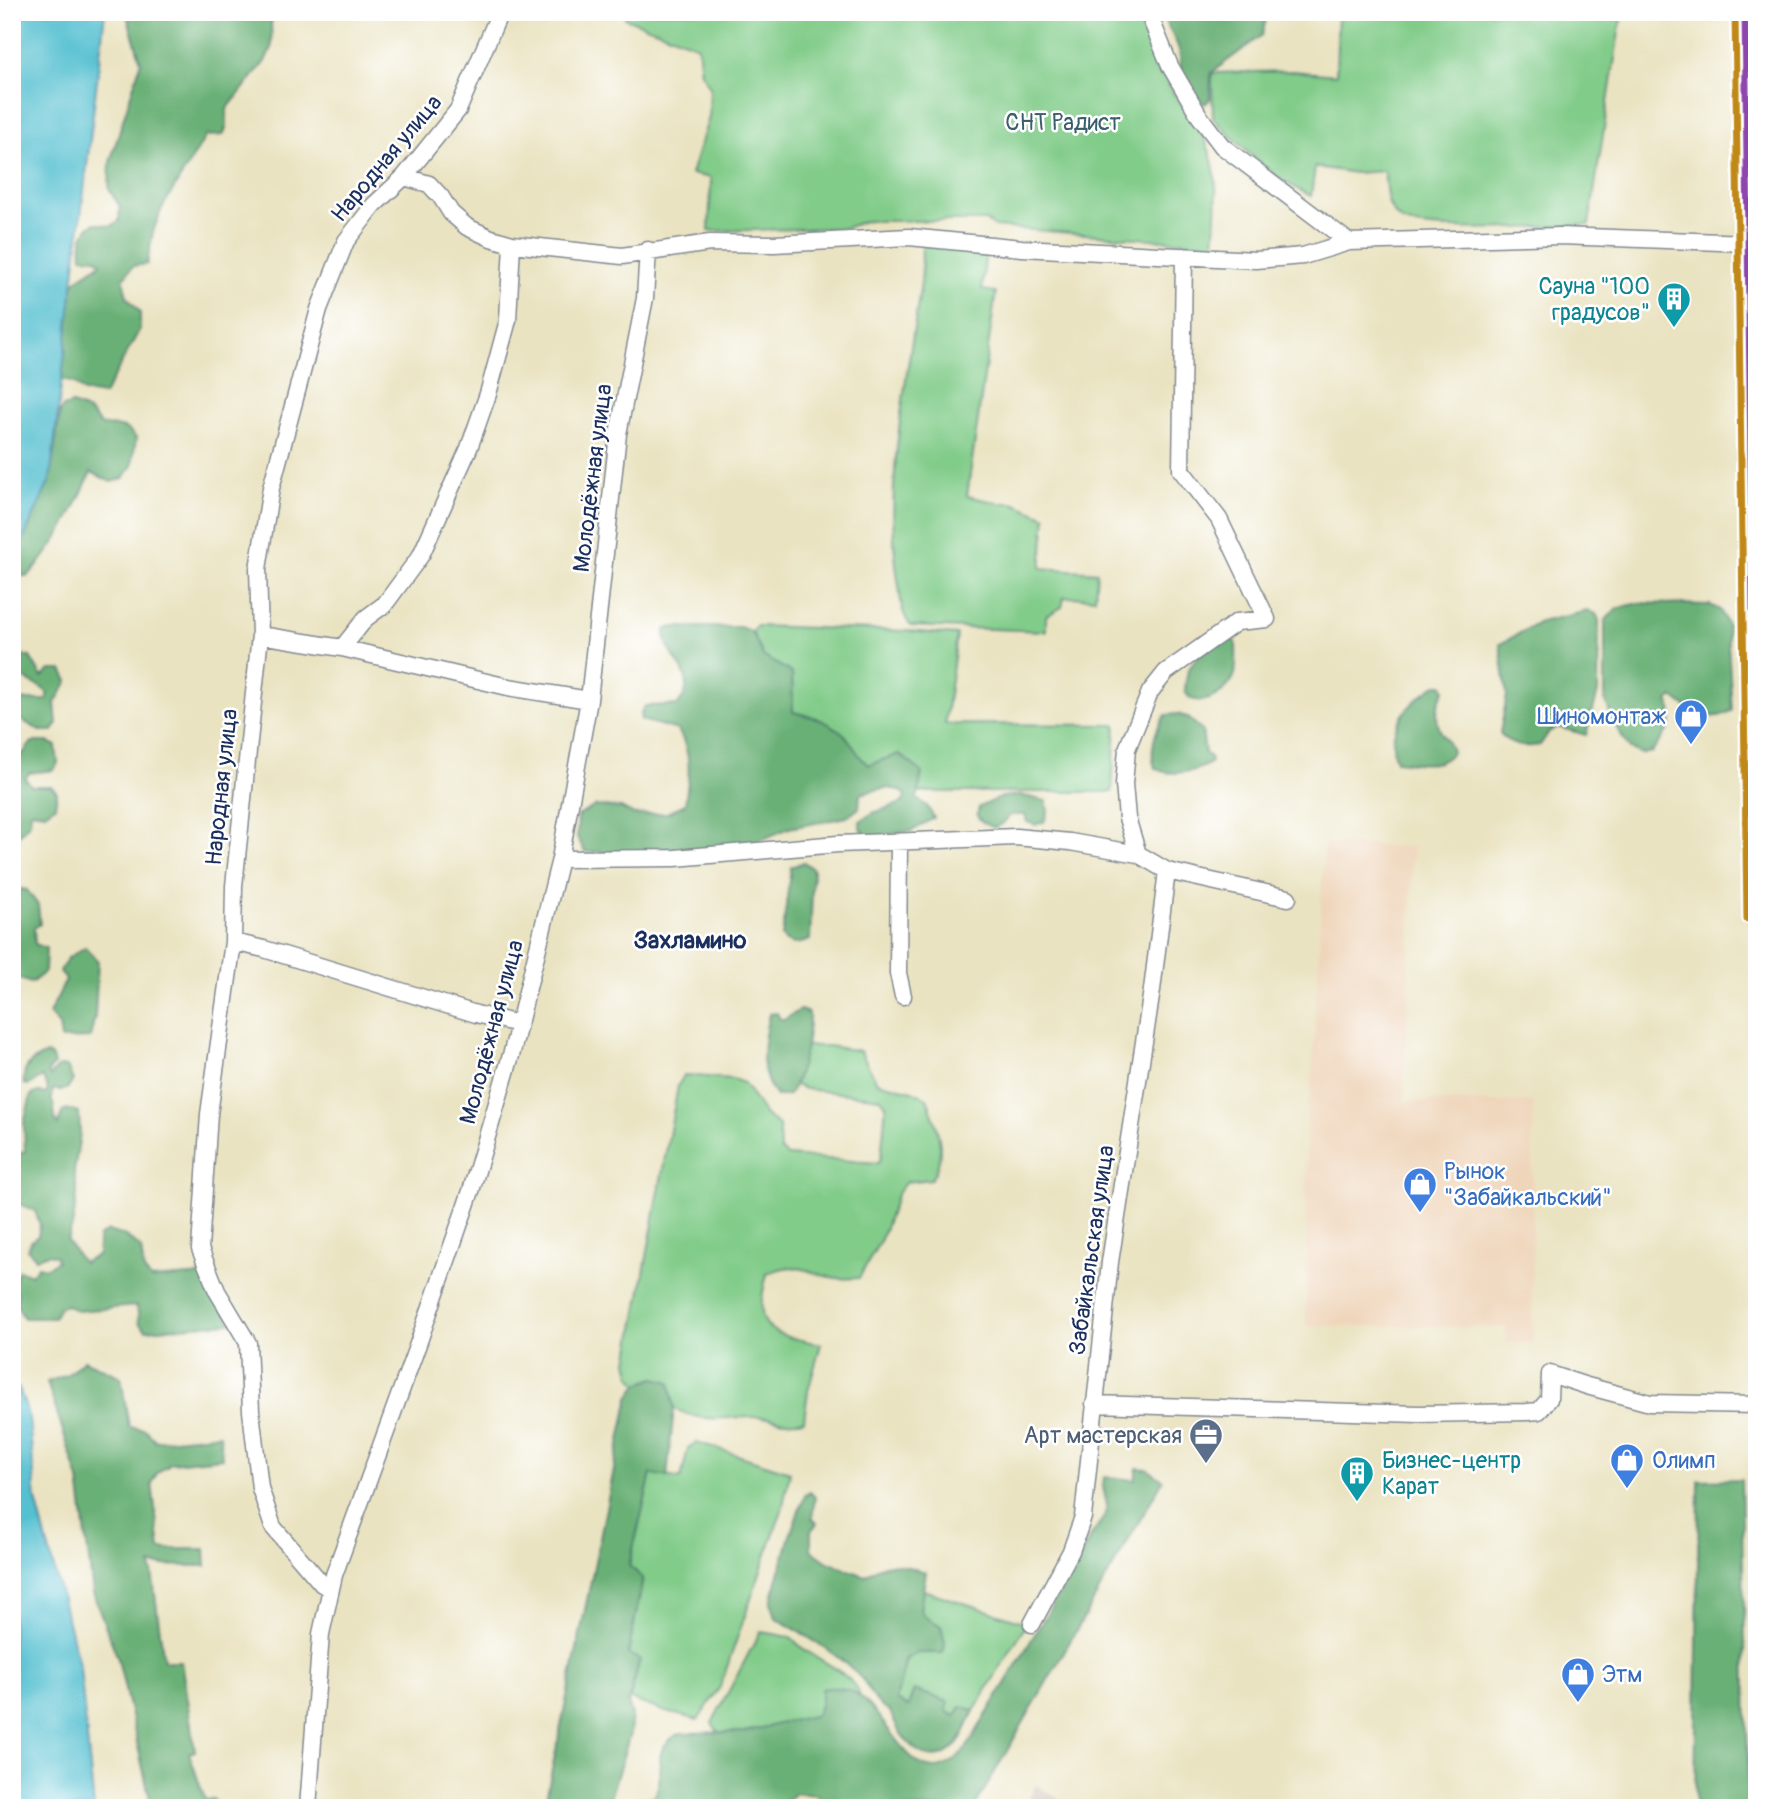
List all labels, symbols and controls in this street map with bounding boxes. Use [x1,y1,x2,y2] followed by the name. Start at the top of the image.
[325,89,448,228] street label: Народная улица
[1005,108,1121,137] park label: СНТ Радист
[1538,272,1650,327] place label: Сауна "100 градусов"
[1655,280,1693,329] building icon: Сауна "100 градусов"
[567,382,618,574] street label: Молодёжная улица
[1672,697,1710,746] shop icon: Шиномонтаж
[1537,702,1666,731] place label: Шиномонтаж
[199,707,244,867] street label: Народная улица
[634,926,746,955] district label: Захламино
[453,937,530,1127] street label: Молодёжная улица
[1062,1143,1121,1357] street label: Забайкальская улица
[1444,1157,1612,1212] place label: Рынок "Забайкальский"
[1401,1165,1439,1214] shop icon: Рынок "Забайкальский"
[1187,1416,1225,1465] office icon: Арт мастерская
[1024,1421,1182,1450] place label: Арт мастерская
[1608,1441,1646,1490] shop icon: Олимп
[1382,1446,1521,1501] place label: Бизнес-центр Карат
[1652,1446,1716,1475] place label: Олимп
[1338,1454,1376,1503] building icon: Бизнес-центр Карат
[1559,1655,1597,1704] shop icon: Этм
[1602,1660,1642,1689] place label: Этм

